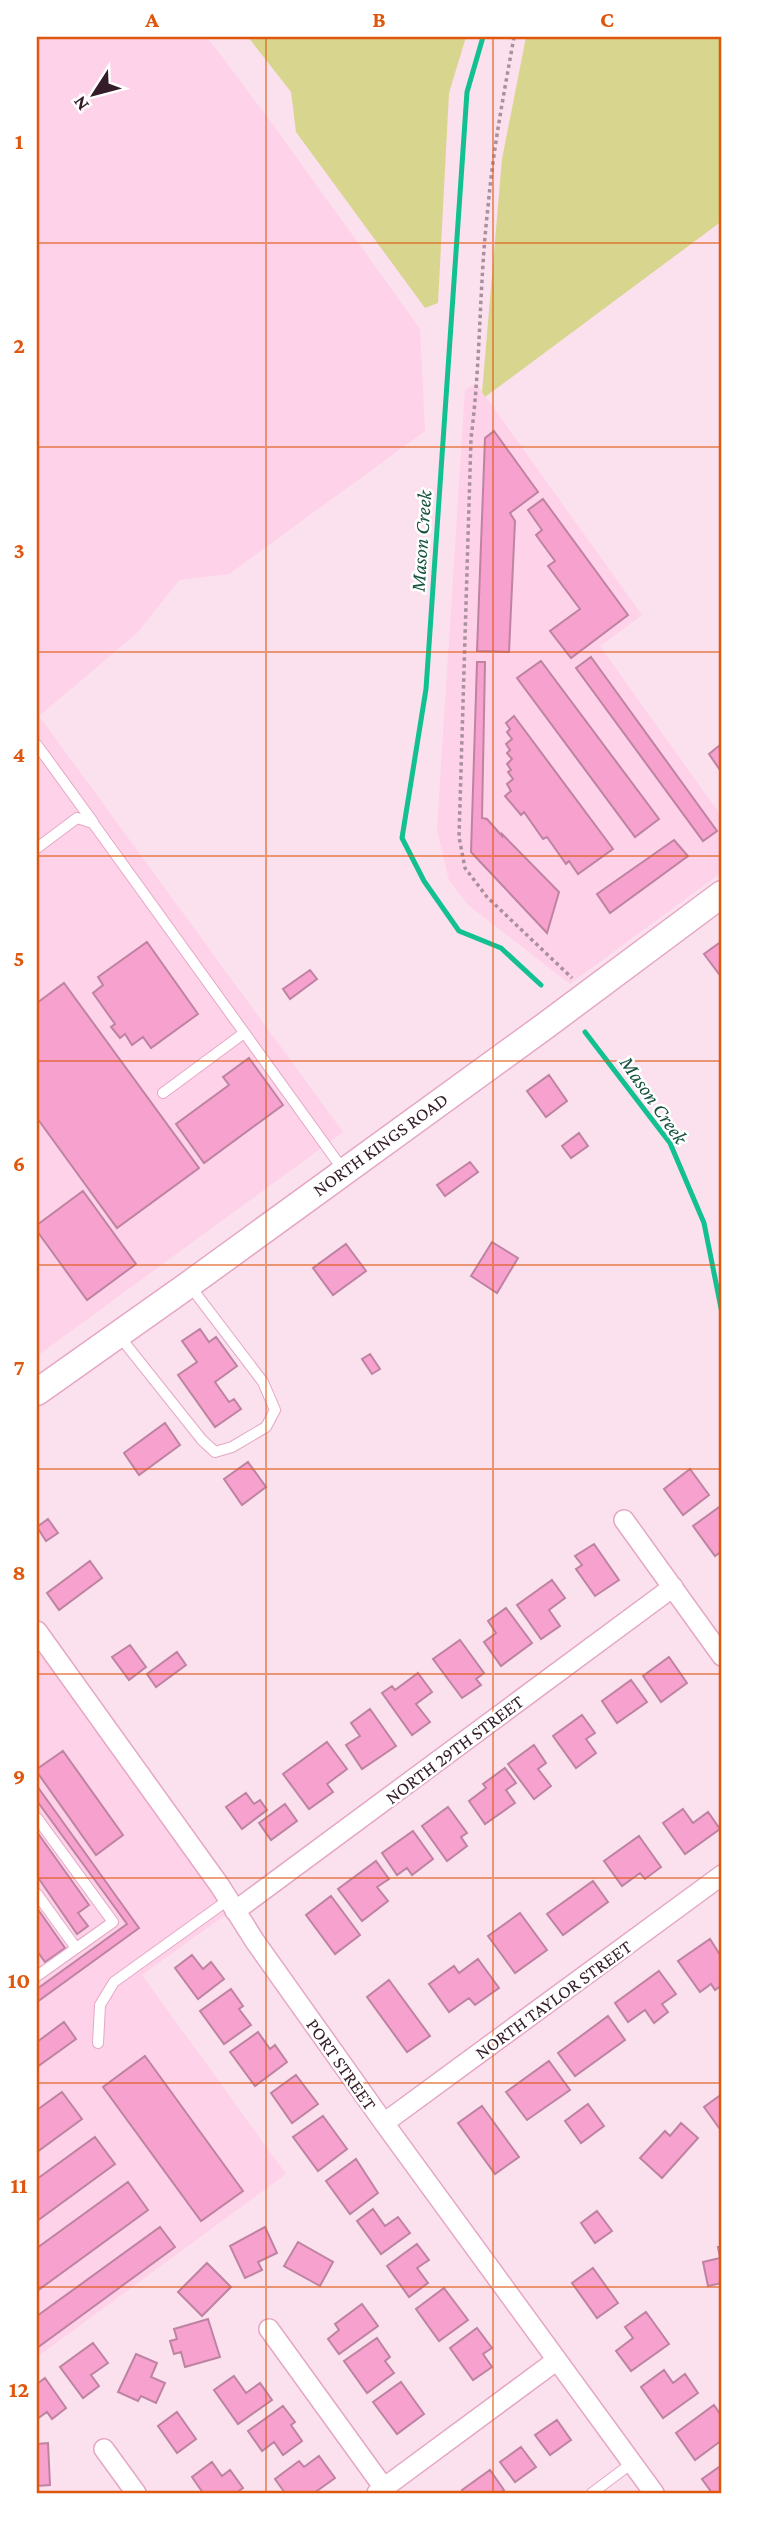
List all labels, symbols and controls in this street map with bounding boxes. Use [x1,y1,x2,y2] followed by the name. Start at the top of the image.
[144,6,159,32] text: A
[372,6,386,32] text: B
[600,6,614,32] text: C
[60,60,130,130] north arrow
[68,92,93,115] text: N
[15,128,24,154] text: 1
[13,332,25,358] text: 2
[405,489,437,594] water label: Mason Creek
[13,537,25,563] text: 3
[13,741,25,767] text: 4
[13,945,25,971] text: 5
[614,1051,693,1149] water label: Mason Creek
[309,1088,452,1200] street label: NORTH KINGS ROAD
[13,1150,25,1176] text: 6
[13,1354,25,1380] text: 7
[12,1559,26,1585] text: 8
[381,1690,528,1808] street label: NORTH 29TH STREET
[13,1763,25,1789] text: 9
[471,1935,636,2063] street label: NORTH TAYLOR STREET
[8,1967,30,1993] text: 10
[302,2014,381,2115] street label: PORT STREET
[10,2172,28,2198] text: 11
[9,2376,29,2402] text: 12

